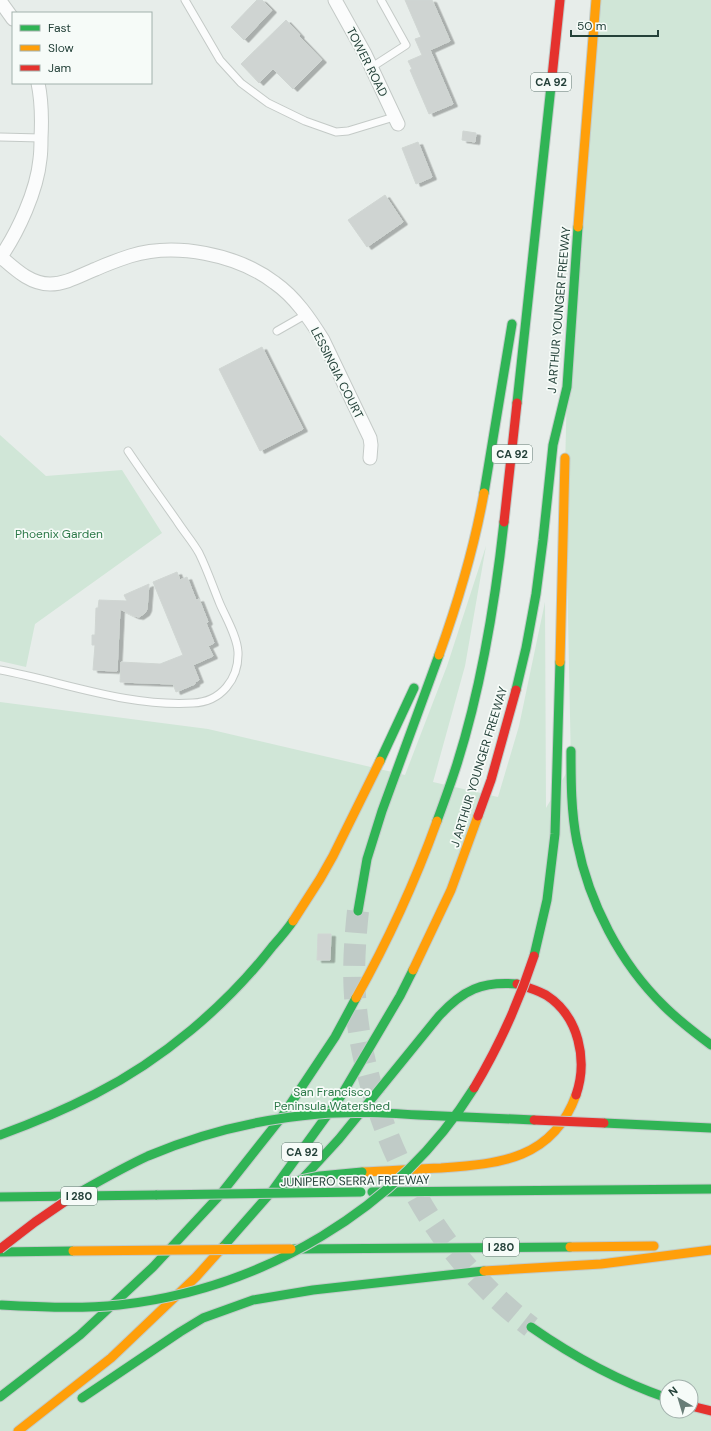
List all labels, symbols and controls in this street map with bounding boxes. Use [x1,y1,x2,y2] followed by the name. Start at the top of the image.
[12,12,152,84] legend
[571,12,658,38] scale bar
[577,18,606,34] text: 50 m
[48,20,71,36] text: Fast
[343,24,391,100] street label: TOWER ROAD
[48,40,74,56] text: Slow
[48,60,71,76] text: Jam
[531,73,571,91] road number: CA 92
[544,226,574,394] street label: J ARTHUR YOUNGER FREEWAY
[307,324,367,422] street label: LESSINGIA COURT
[492,445,532,463] road number: CA 92
[15,526,103,542] park label: Phoenix Garden
[447,685,511,849] street label: J ARTHUR YOUNGER FREEWAY
[274,1084,390,1114] park label: San Francisco Peninsula Watershed
[282,1143,322,1161] road number: CA 92
[280,1172,430,1190] street label: JUNIPERO SERRA FREEWAY
[61,1187,97,1205] road number: I 280
[483,1238,519,1256] road number: I 280
[659,1379,699,1419] north arrow
[665,1383,680,1399] text: N

